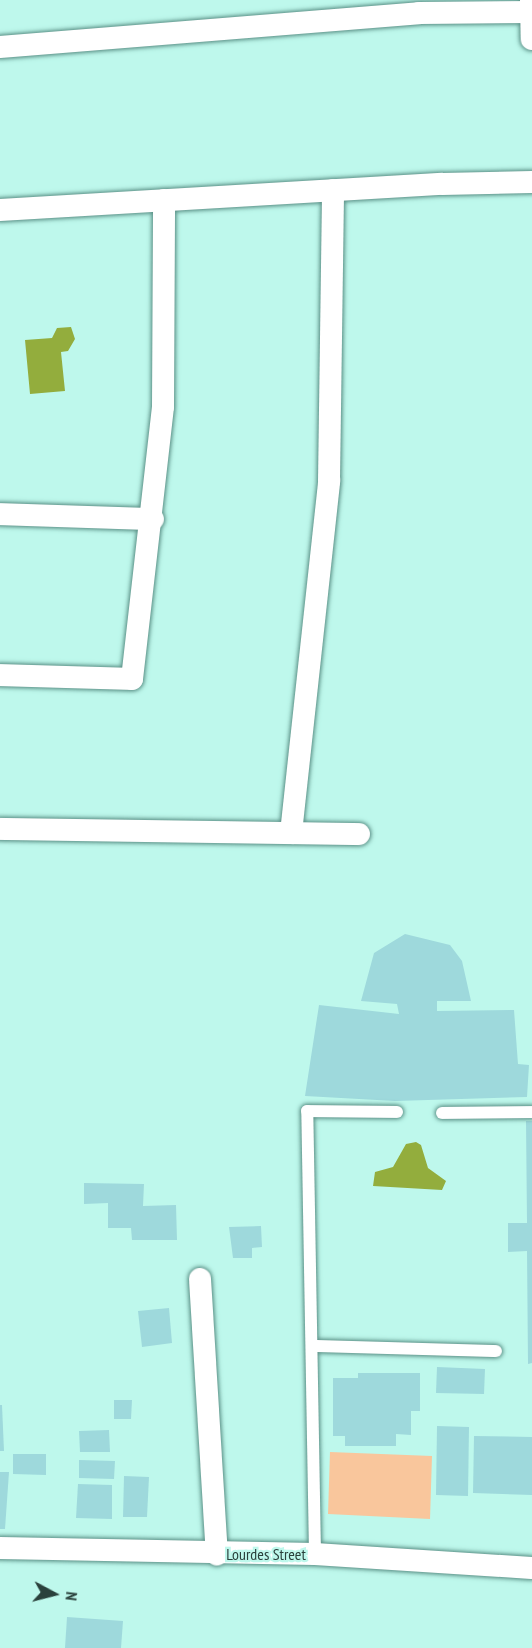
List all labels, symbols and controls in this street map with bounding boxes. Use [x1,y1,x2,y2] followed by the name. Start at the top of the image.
[226,1544,306,1564] street label: Lourdes Street
[24,1564,84,1624] north arrow
[61,1591,82,1602] text: N

